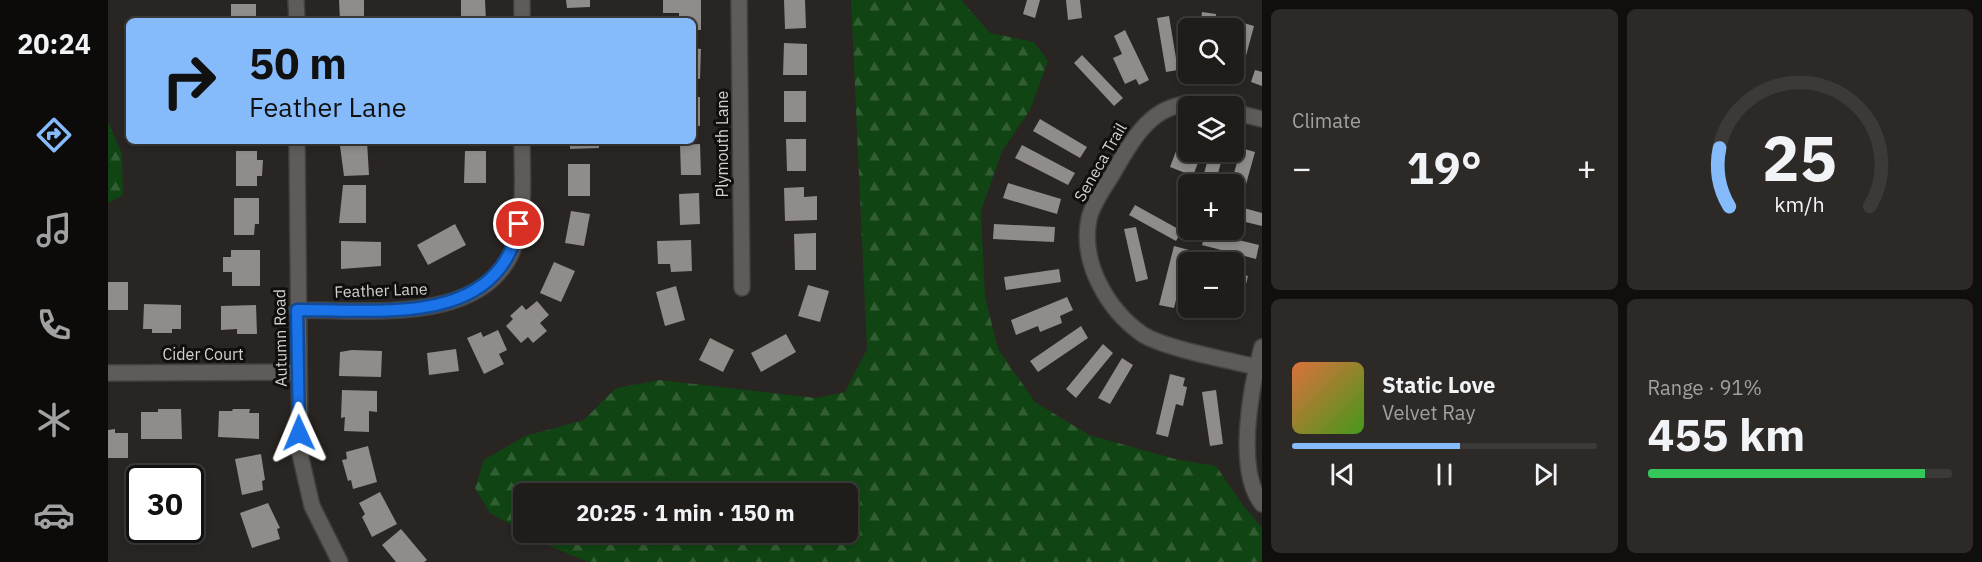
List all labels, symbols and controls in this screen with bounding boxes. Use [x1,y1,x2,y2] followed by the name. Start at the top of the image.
[1178,18,1244,318] map controls
[1178,18,1244,84] button: search
[17,26,91,61] text: 20:24
[249,36,347,91] text: 50 m
[150,42,228,120] icon: right
[249,89,407,124] text: Feather Lane
[712,90,732,197] street label: Plymouth Lane
[1178,96,1244,162] button: layers
[1292,107,1361,134] text: Climate
[33,114,75,156] icon: directions
[1762,117,1837,198] text: 25
[1069,119,1131,205] street label: Seneca Trail
[1407,138,1482,196] text: 19°
[1292,146,1312,189] text: −
[1577,146,1597,189] text: +
[1178,174,1244,240] button: +
[1775,190,1825,218] text: km/h
[493,198,544,249] pin
[502,207,535,240] icon: arrive
[33,209,75,251] icon: music
[1178,252,1244,318] button: −
[334,278,428,302] street label: Feather Lane
[269,289,291,387] street label: Autumn Road
[33,304,75,346] icon: phone
[162,344,244,364] street label: Cider Court
[1382,370,1495,399] text: Static Love
[1648,374,1762,401] text: Range · 91%
[33,399,75,441] icon: climate
[1382,399,1475,426] text: Velvet Ray
[267,401,331,465] position arrow
[1648,405,1805,463] text: 455 km
[1326,458,1359,491] icon: previous
[1428,458,1461,491] icon: pause
[1529,458,1562,491] icon: next
[126,465,204,543] speed limit sign: 30
[33,494,75,536] icon: car
[576,498,795,527] text: 20:25 · 1 min · 150 m

